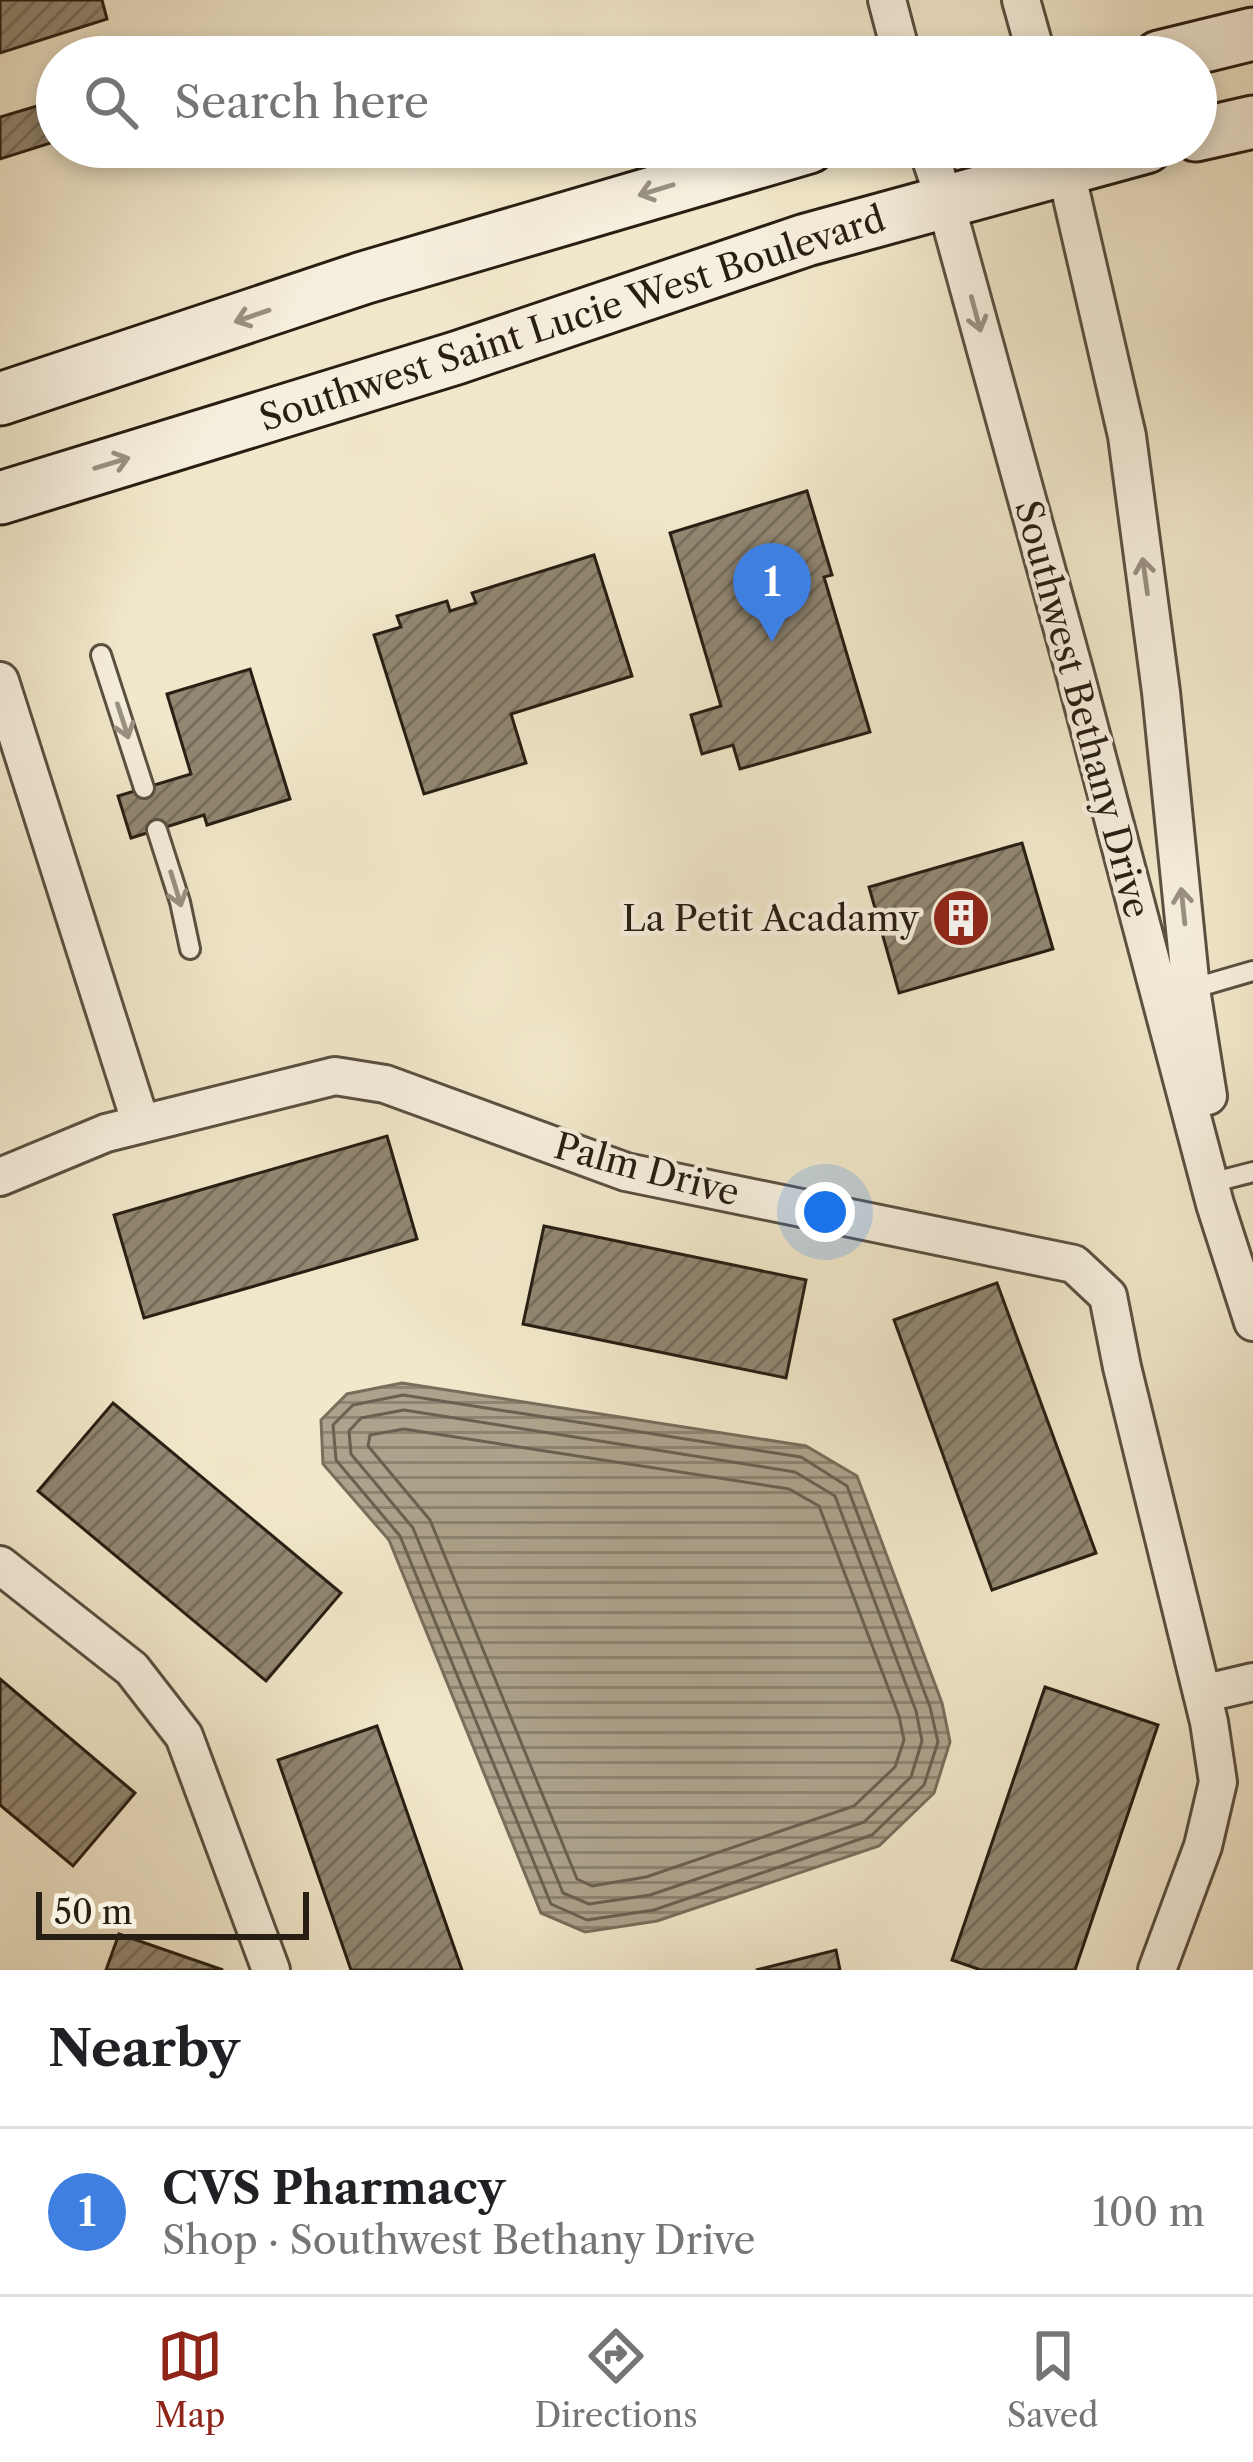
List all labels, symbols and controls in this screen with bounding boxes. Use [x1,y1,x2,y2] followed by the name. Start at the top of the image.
[36,36,1217,168] search box
[78,69,144,135] icon: search
[174,74,429,130] text: Search here
[638,180,676,202] one-way arrow
[254,196,890,440] street label: Southwest Saint Lucie West Boulevard
[967,294,989,332] one-way arrow
[234,307,271,328] one-way arrow
[92,451,130,473] one-way arrow
[1006,496,1160,922] street label: Southwest Bethany Drive
[733,543,811,642] pin: 1
[1133,557,1156,596] one-way arrow
[113,701,135,739] one-way arrow
[166,869,188,907] one-way arrow
[930,887,992,949] building icon: La Petit Acadamy
[1171,887,1193,926] one-way arrow
[622,896,920,940] place label: La Petit Acadamy
[550,1123,744,1215] street label: Palm Drive
[795,1182,855,1242] your location
[36,1886,309,1939] scale bar
[54,1892,132,1933] text: 50 m
[48,2017,240,2079] text: Nearby
[162,2160,505,2216] text: CVS Pharmacy
[78,2188,96,2236] text: 1
[1092,2188,1205,2236] text: 100 m
[162,2216,755,2264] text: Shop · Southwest Bethany Drive
[155,2323,225,2436] tab: Map
[535,2323,698,2436] tab: Directions
[1007,2323,1098,2436] tab: Saved

